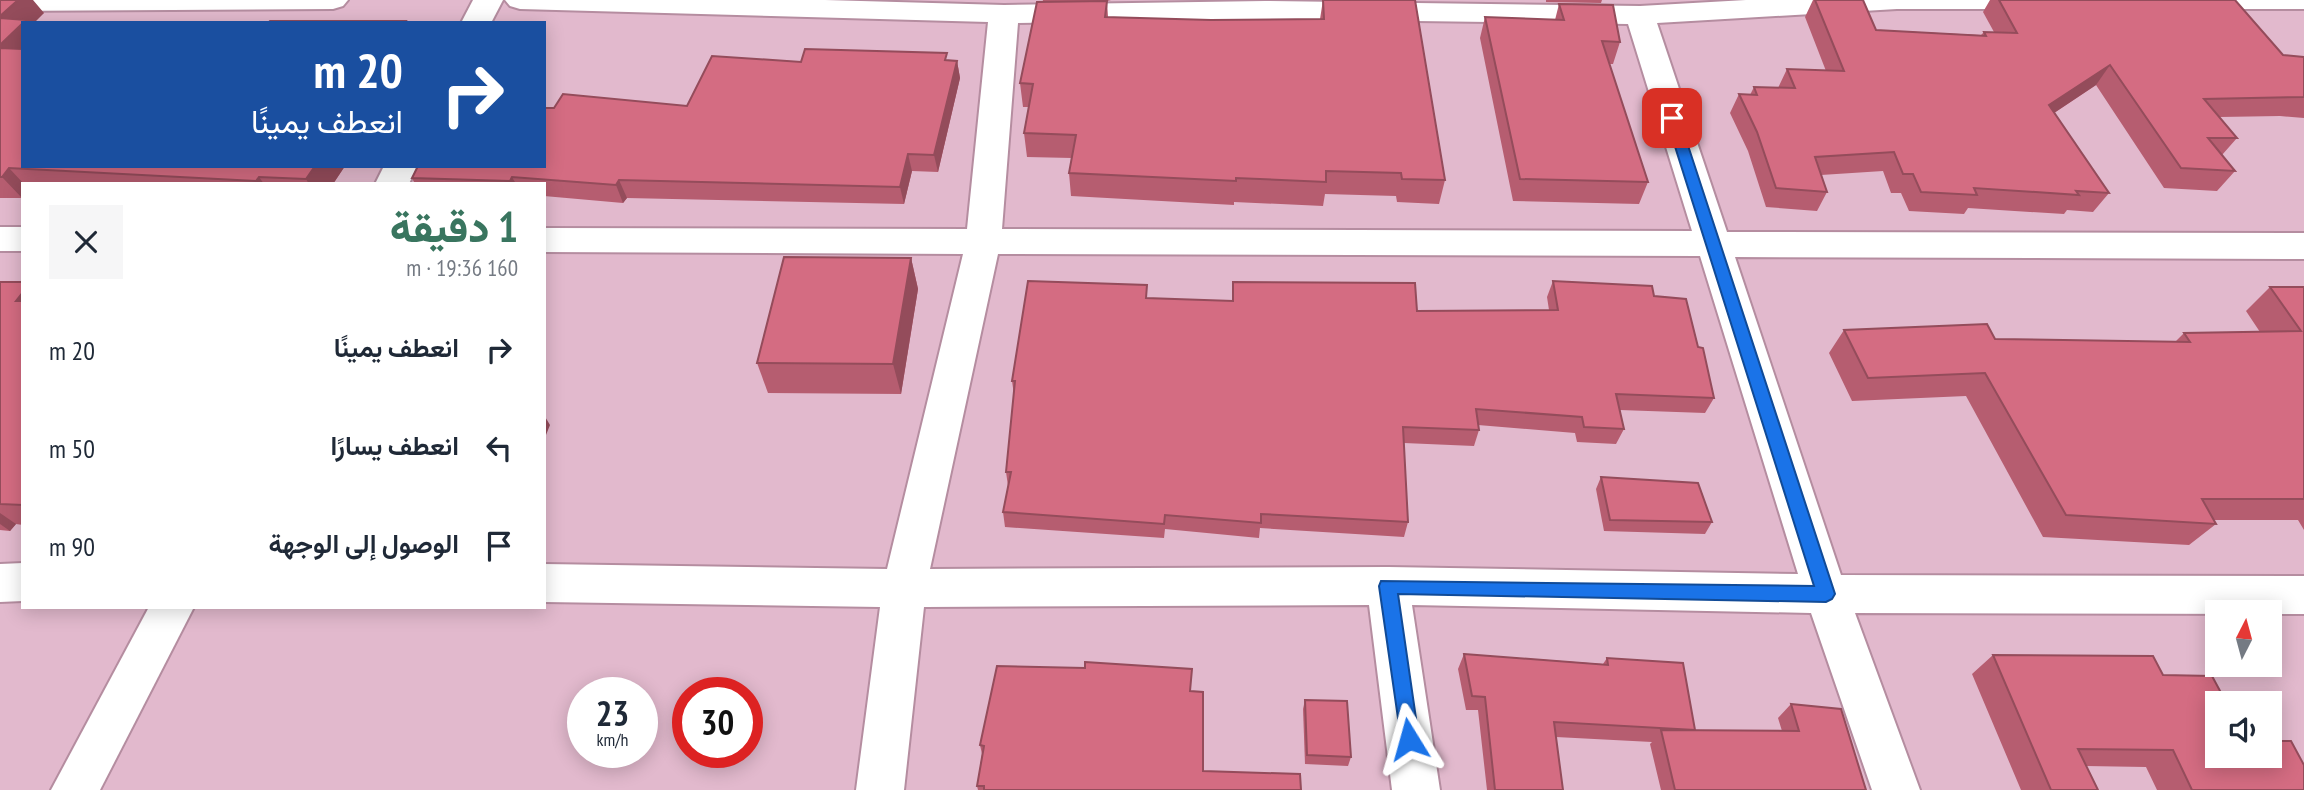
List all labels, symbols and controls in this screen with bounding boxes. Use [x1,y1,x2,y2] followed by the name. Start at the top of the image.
[314,38,403,102] text: 20 m
[427,49,518,140] icon: right
[1642,88,1702,148] pin
[1653,99,1691,137] icon: arrive
[251,100,403,142] text: انعطف يمينًا
[390,199,518,254] text: 1 دقيقة
[49,205,123,279] button: close
[406,253,518,282] text: 160 m · 19:36
[334,331,459,364] text: انعطف يمينًا
[480,331,518,369] icon: right
[49,334,95,367] text: 20 m
[331,429,459,462] text: انعطف يسارًا
[480,429,518,467] icon: left
[49,432,95,465] text: 50 m
[269,527,459,560] text: الوصول إلى الوجهة
[480,527,518,565] icon: arrive
[49,530,95,563] text: 90 m
[2205,600,2282,677] north arrow
[2205,600,2282,768] map controls
[672,677,763,768] speed limit sign: 30
[596,690,629,736] text: 23
[2205,691,2282,768] button: sound
[1372,702,1446,776] position arrow
[597,728,628,751] text: km/h

